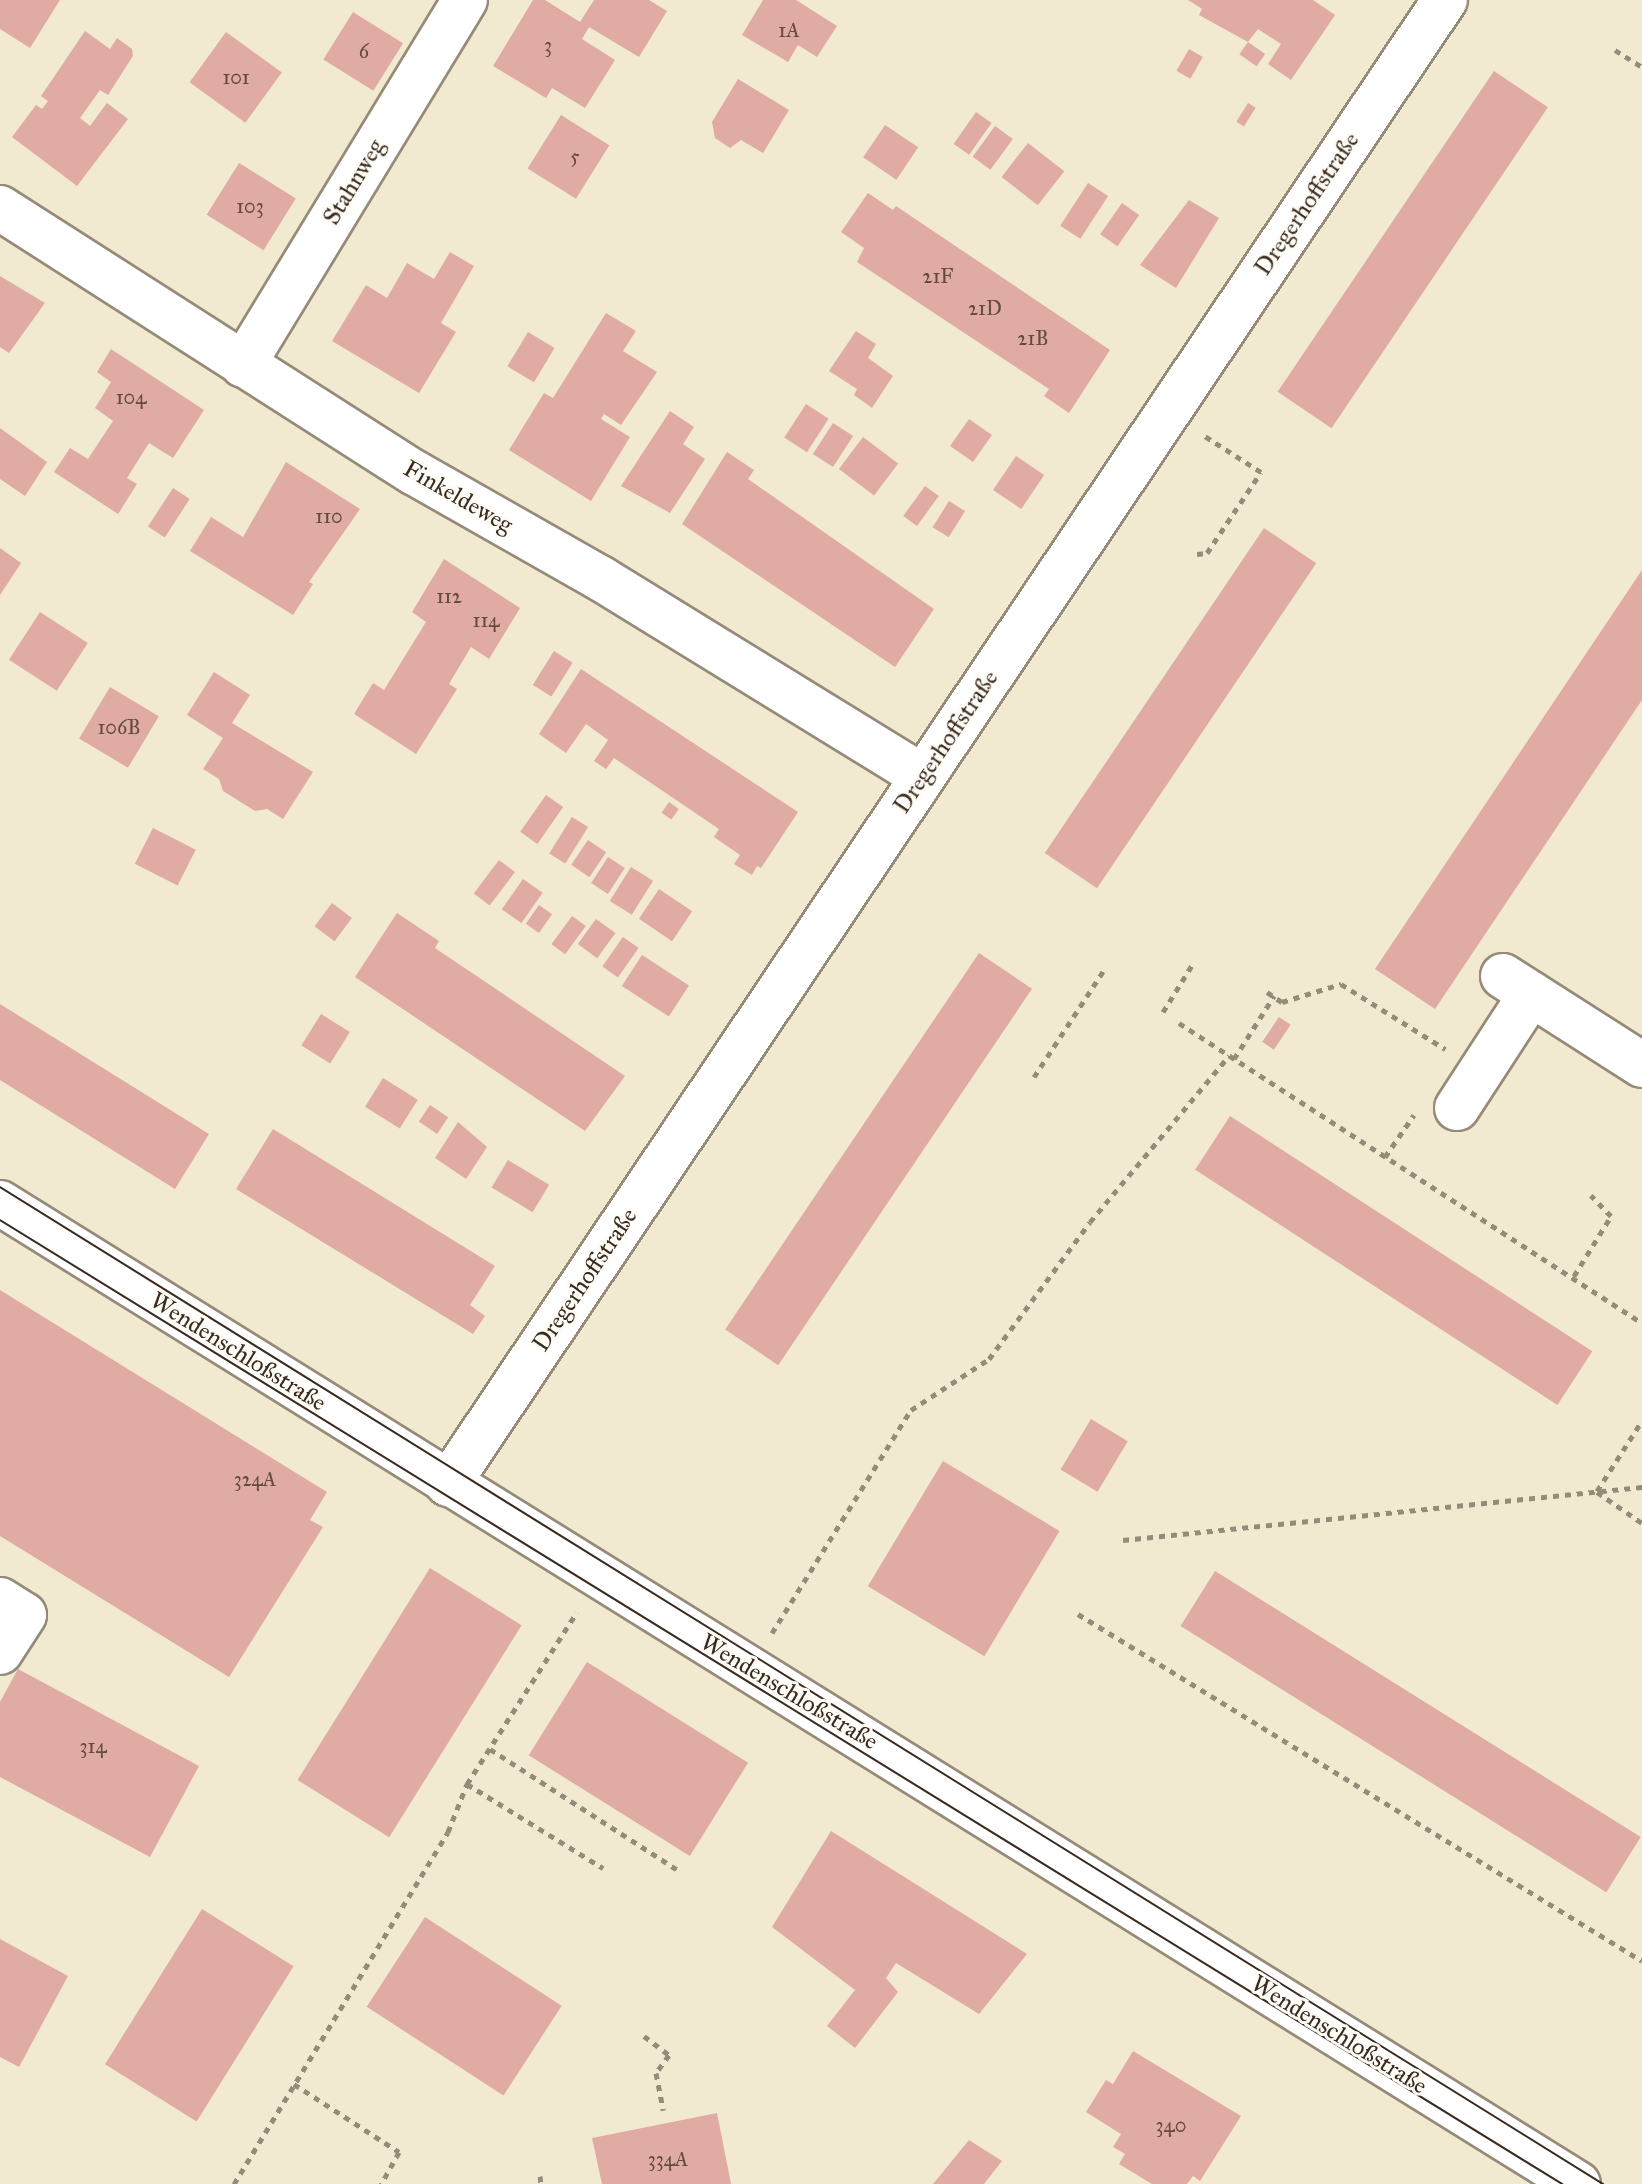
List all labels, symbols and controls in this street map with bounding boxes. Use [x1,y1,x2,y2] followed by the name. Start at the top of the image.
[778,18,800,42] house number: 1A
[544,33,552,57] house number: 3
[359,39,369,63] house number: 6
[222,65,250,89] house number: 101
[1249,127,1365,281] street label: Dregerhoffstraße
[317,134,391,230] street label: Stahnweg
[570,144,580,168] house number: 5
[236,194,264,218] house number: 103
[923,264,953,288] house number: 21F
[968,296,1002,320] house number: 21D
[1018,326,1048,350] house number: 21B
[116,385,146,409] house number: 104
[398,454,518,540] street label: Finkeldeweg
[315,504,343,528] house number: 110
[436,584,462,608] house number: 112
[473,608,499,632] house number: 114
[888,665,1004,819] street label: Dregerhoffstraße
[98,715,140,739] house number: 106B
[527,1203,643,1357] street label: Dregerhoffstraße
[145,1286,331,1418] street label: Wendenschloßstraße
[234,1467,276,1491] house number: 324A
[695,1628,883,1756] street label: Wendenschloßstraße
[79,1734,107,1758] house number: 314
[1246,1969,1432,2101] street label: Wendenschloßstraße
[1156,2113,1186,2137] house number: 340
[648,2147,688,2171] house number: 334A

